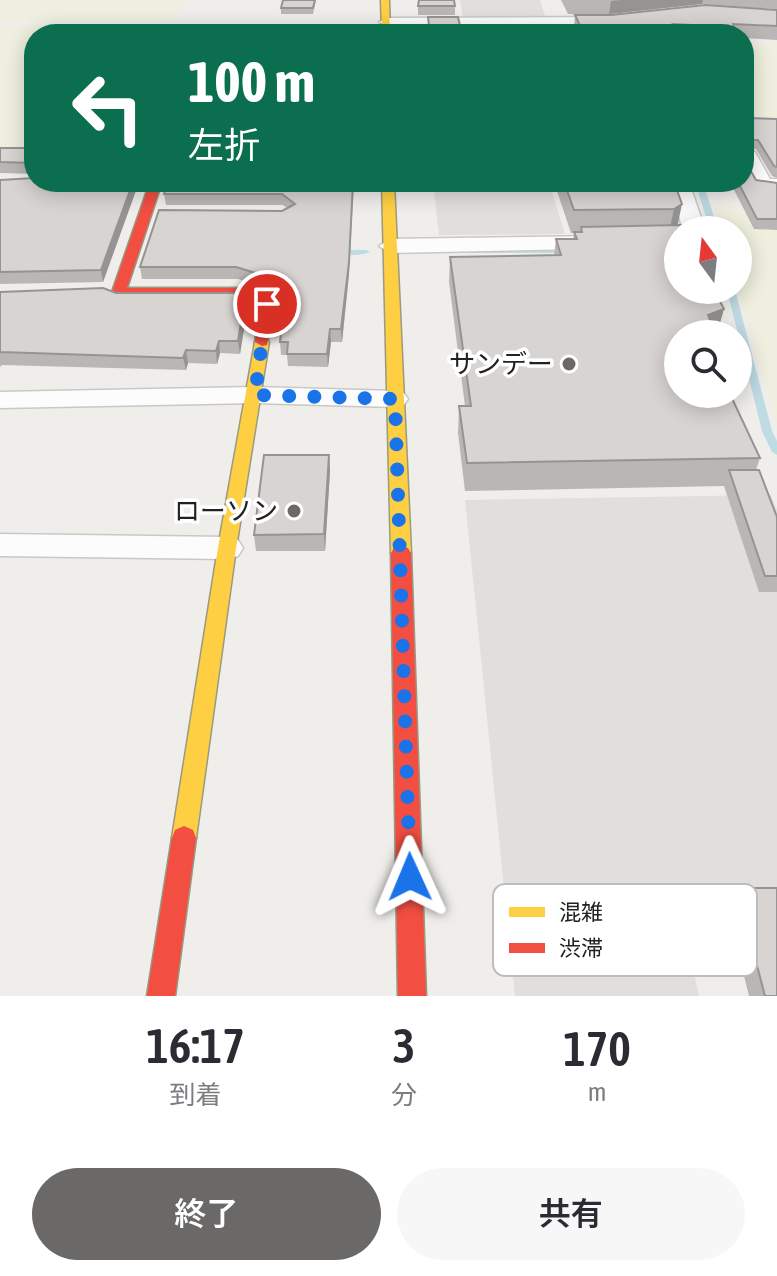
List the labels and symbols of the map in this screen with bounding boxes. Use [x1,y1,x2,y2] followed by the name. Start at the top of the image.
[664,216,752,304] north arrow
[233,270,301,338] pin
[449,349,553,379] place label: サンデー
[560,355,578,373] marker: サンデー
[174,496,278,526] place label: ローソン
[285,502,303,520] marker: ローソン
[368,835,452,919] position arrow
[493,884,757,976] legend
[559,899,603,925] text: 混雑
[559,935,603,961] text: 渋滞

